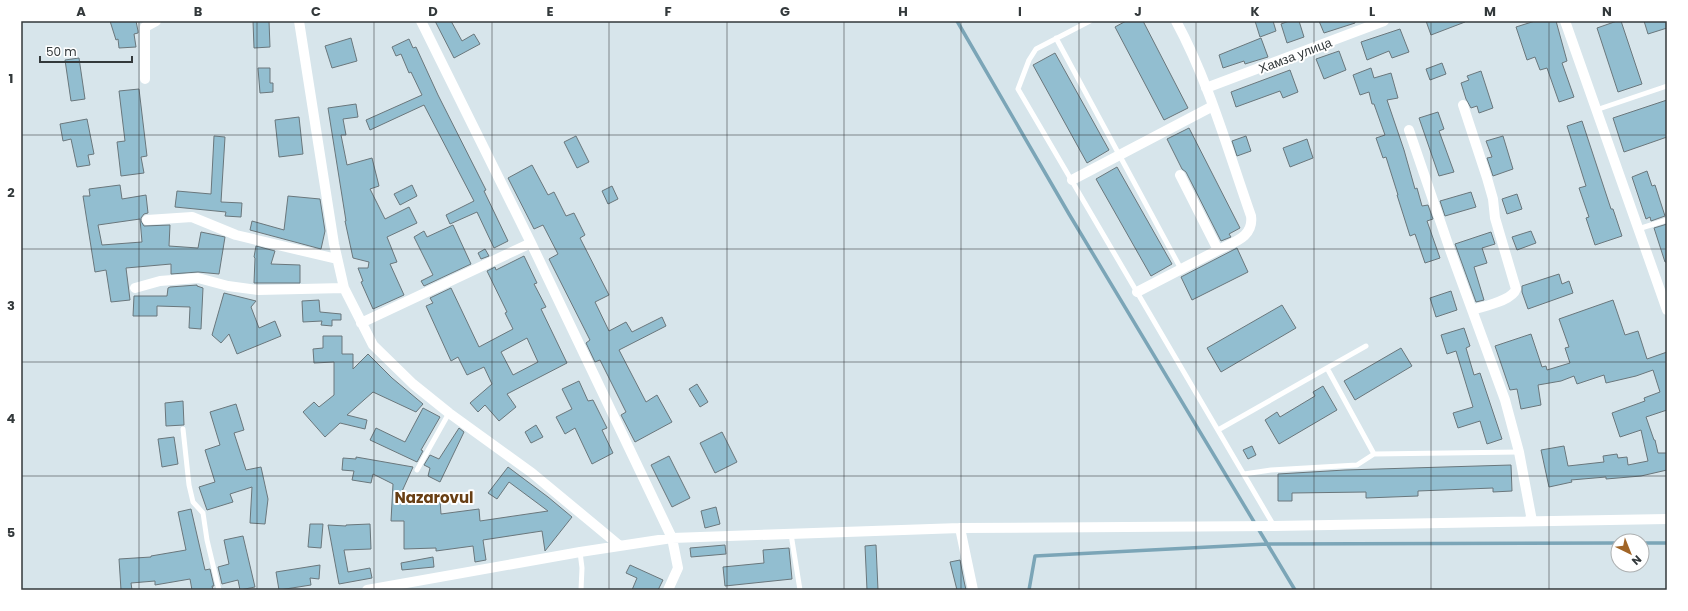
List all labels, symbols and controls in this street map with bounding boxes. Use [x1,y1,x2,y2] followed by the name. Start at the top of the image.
[76,2,86,21] text: A
[194,2,203,21] text: B
[311,2,321,21] text: C
[428,2,438,21] text: D
[546,2,554,21] text: E
[664,2,672,21] text: F
[780,2,790,21] text: G
[898,2,908,21] text: H
[1018,2,1022,21] text: I
[1134,2,1142,21] text: J
[1250,2,1260,21] text: K
[1369,2,1375,21] text: L
[1484,2,1496,21] text: M
[1602,2,1612,21] text: N
[1256,33,1335,78] street label: Хамза улица
[40,38,132,64] scale bar
[46,43,77,60] text: 50 m
[9,69,13,88] text: 1
[7,183,15,202] text: 2
[7,296,15,315] text: 3
[7,409,16,428] text: 4
[395,487,474,508] district label: Nazarovul
[7,523,15,542] text: 5
[1610,533,1650,573] north arrow
[1628,552,1645,569] text: N

